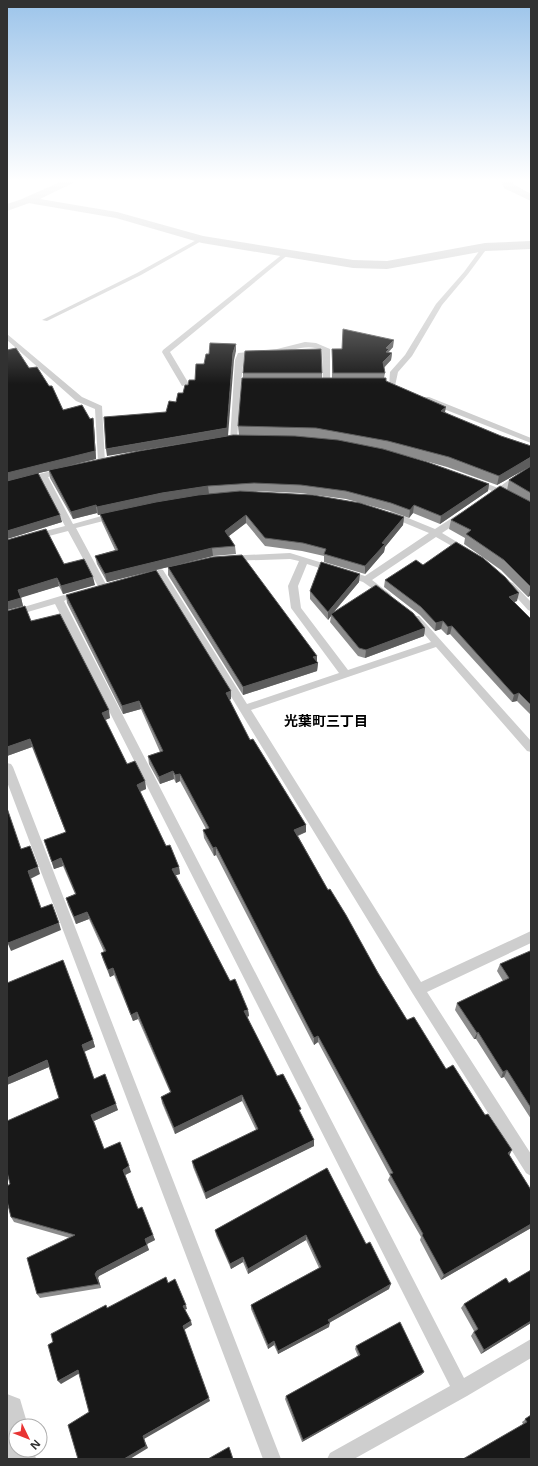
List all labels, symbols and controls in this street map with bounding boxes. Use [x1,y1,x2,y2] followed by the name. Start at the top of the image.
[284,711,368,730] district label: 光葉町三丁目
[8,1418,48,1458] north arrow
[27,1437,44,1454] text: N

